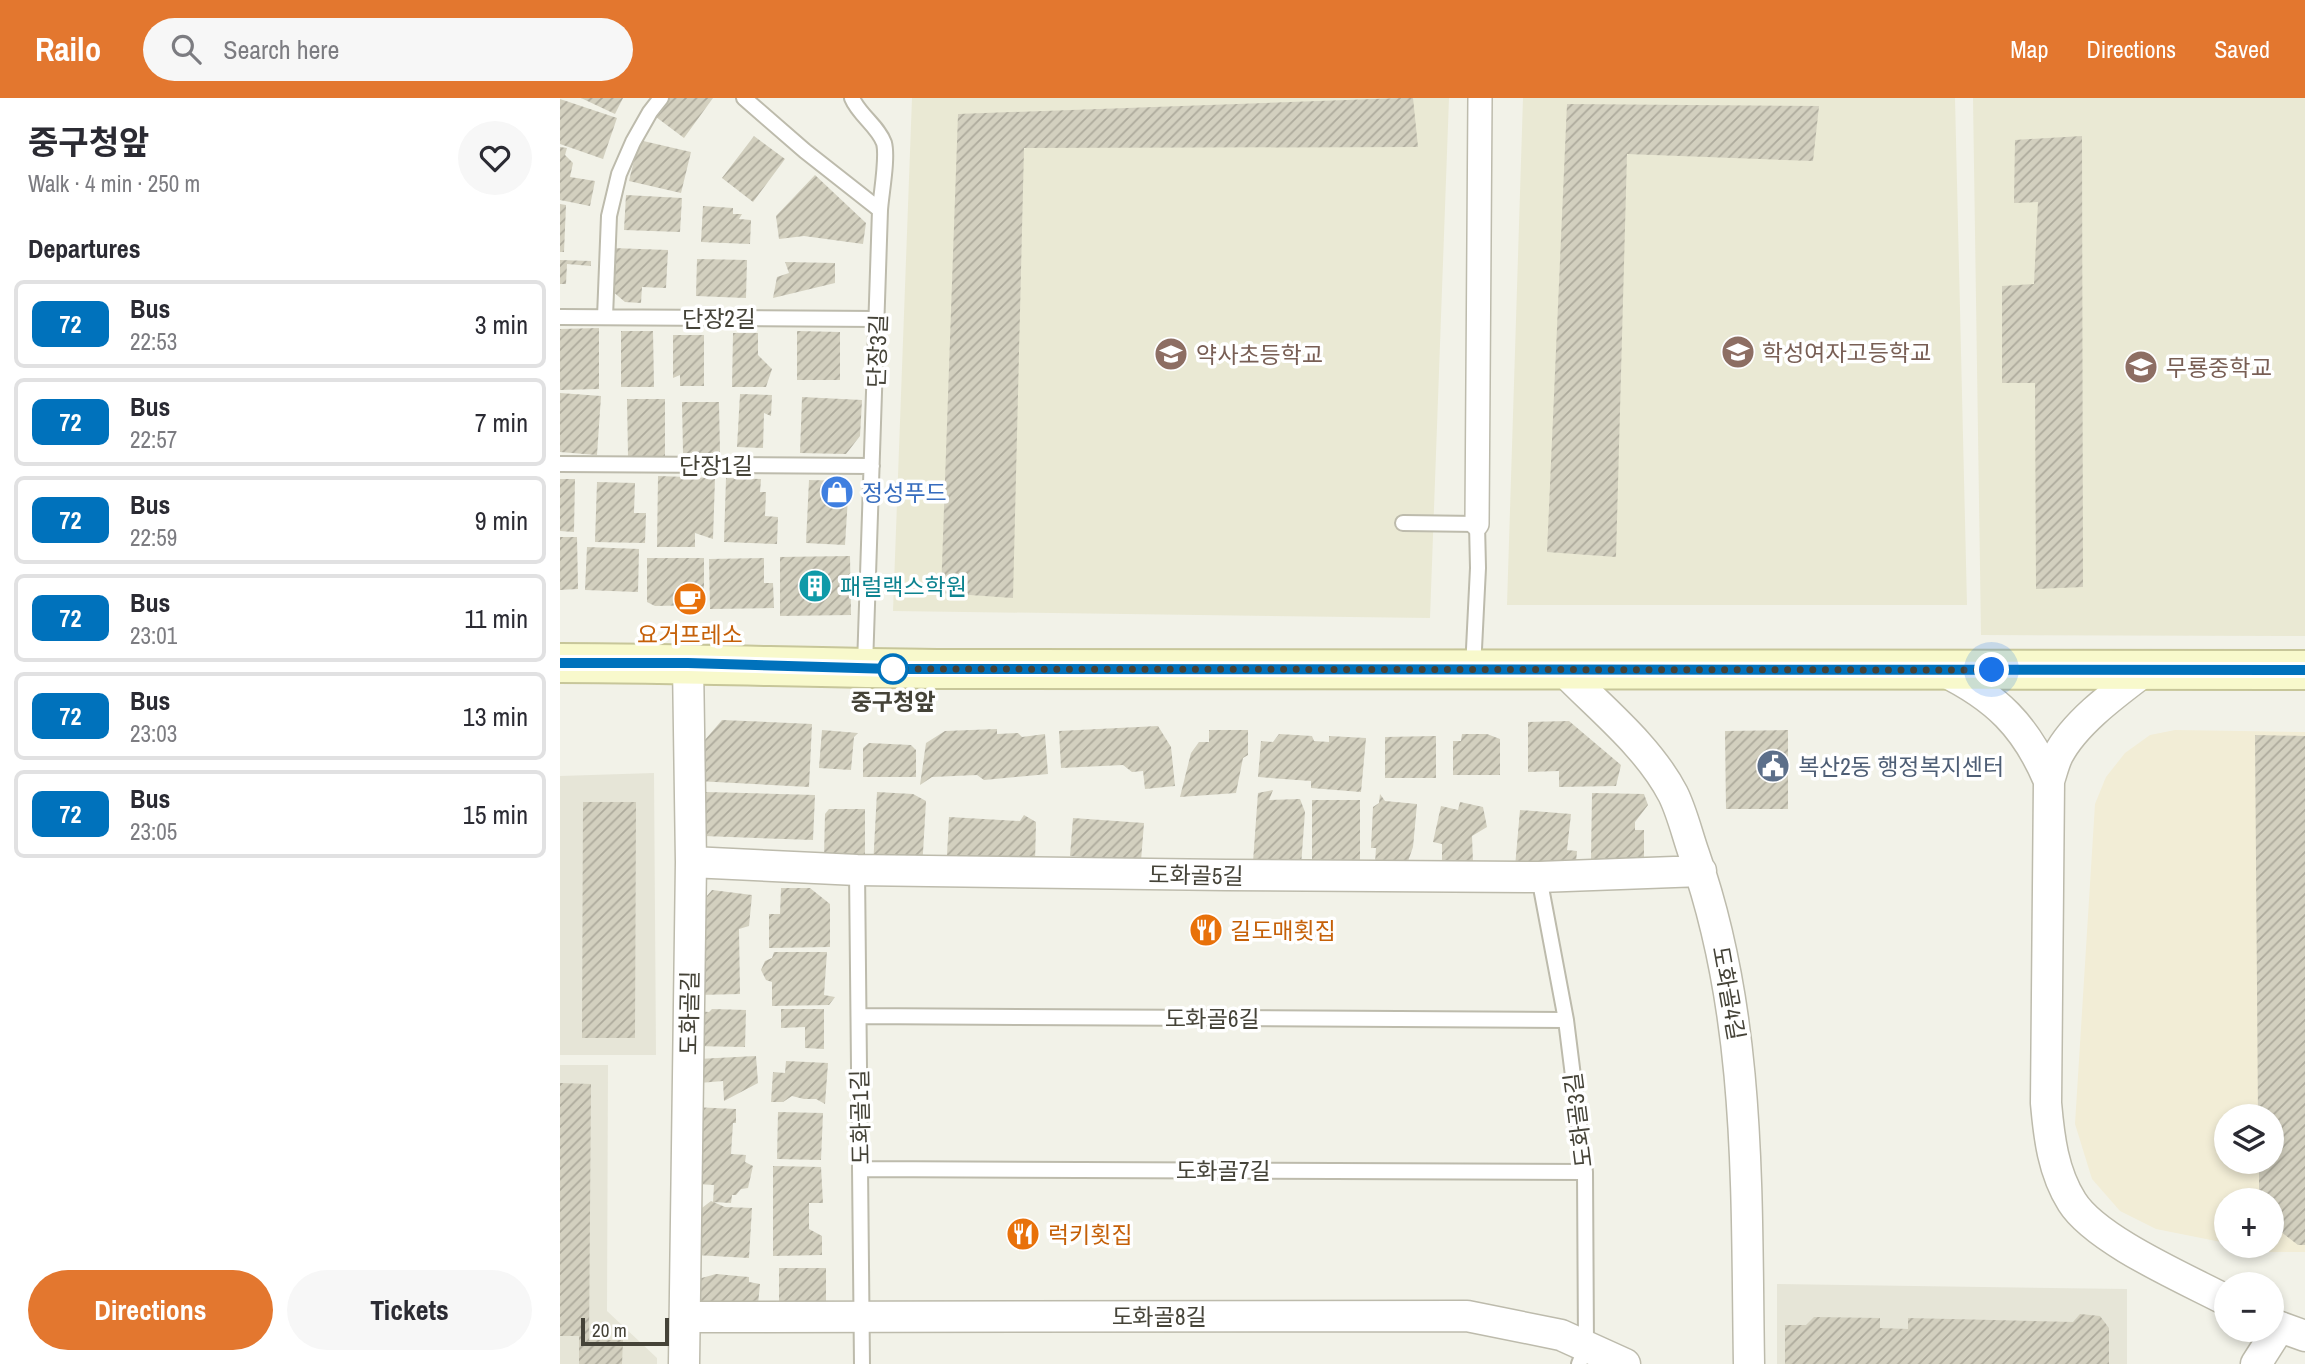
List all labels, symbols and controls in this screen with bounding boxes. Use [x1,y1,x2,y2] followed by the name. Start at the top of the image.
[143,18,633,81] search box
[35,27,101,71] text: Railo
[167,30,205,68] icon: search
[223,32,339,67] text: Search here
[2010,33,2048,65] text: Map
[2086,33,2176,65] text: Directions
[2214,33,2270,65] text: Saved
[28,120,149,164] text: 중구청앞
[458,121,532,195] button: heart
[28,168,200,199] text: Walk · 4 min · 250 m
[28,231,141,266] text: Departures
[130,291,170,326] text: Bus
[682,303,756,334] street label: 단장2길
[475,307,528,342] text: 3 min
[60,308,81,340] text: 72
[860,313,894,389] street label: 단장3길
[130,326,177,357] text: 22:53
[1719,333,1757,371] school or university icon: 학성여자고등학교
[1152,335,1190,373] school or university icon: 약사초등학교
[1762,337,1931,368] place label: 학성여자고등학교
[1196,339,1323,370] place label: 약사초등학교
[2122,348,2160,386] school or university icon: 무룡중학교
[2166,352,2272,383] place label: 무룡중학교
[130,389,170,424] text: Bus
[475,405,528,440] text: 7 min
[60,406,81,438] text: 72
[130,424,177,455] text: 22:57
[679,450,753,481] street label: 단장1길
[818,473,856,511] shop icon: 정성푸드
[862,477,947,508] place label: 정성푸드
[130,487,170,522] text: Bus
[475,503,528,538] text: 9 min
[60,504,81,536] text: 72
[130,522,177,553] text: 22:59
[796,567,834,605] building icon: 패럴랙스학원
[840,571,967,602] place label: 패럴랙스학원
[671,580,709,618] cafe icon: 요거프레소
[130,585,170,620] text: Bus
[464,601,528,636] text: 11 min
[60,602,81,634] text: 72
[637,619,743,650] place label: 요거프레소
[130,620,177,651] text: 23:01
[1974,652,2009,687] your location
[878,654,908,684] marker: 중구청앞
[130,683,170,718] text: Bus
[851,686,935,717] place label: 중구청앞
[463,699,528,734] text: 13 min
[60,700,81,732] text: 72
[130,718,177,749] text: 23:03
[1754,747,1792,785] public building icon: 복산2동 행정복지센터
[1798,751,2004,782] place label: 복산2동 행정복지센터
[130,781,170,816] text: Bus
[463,797,528,832] text: 15 min
[60,798,81,830] text: 72
[130,816,177,847] text: 23:05
[1148,859,1244,891] street label: 도화골5길
[1187,911,1225,949] restaurant icon: 길도매횟집
[1230,915,1336,946] place label: 길도매횟집
[1705,943,1753,1043] street label: 도화골4길
[673,970,705,1056] street label: 도화골길
[1164,1003,1260,1034] street label: 도화골6길
[844,1069,876,1165] street label: 도화골1길
[1557,1071,1599,1169] street label: 도화골3길
[2214,1104,2284,1342] map controls
[2214,1104,2284,1174] button: layers
[1175,1155,1271,1186] street label: 도화골7길
[2214,1188,2284,1258] button: +
[1004,1215,1042,1253] restaurant icon: 럭키횟집
[1048,1219,1133,1250] place label: 럭키횟집
[28,1270,273,1350] button: Directions
[287,1270,532,1350] button: Tickets
[2214,1272,2284,1342] button: −
[1111,1301,1207,1332] street label: 도화골8길
[581,1315,668,1347] scale bar
[592,1317,627,1343] text: 20 m

